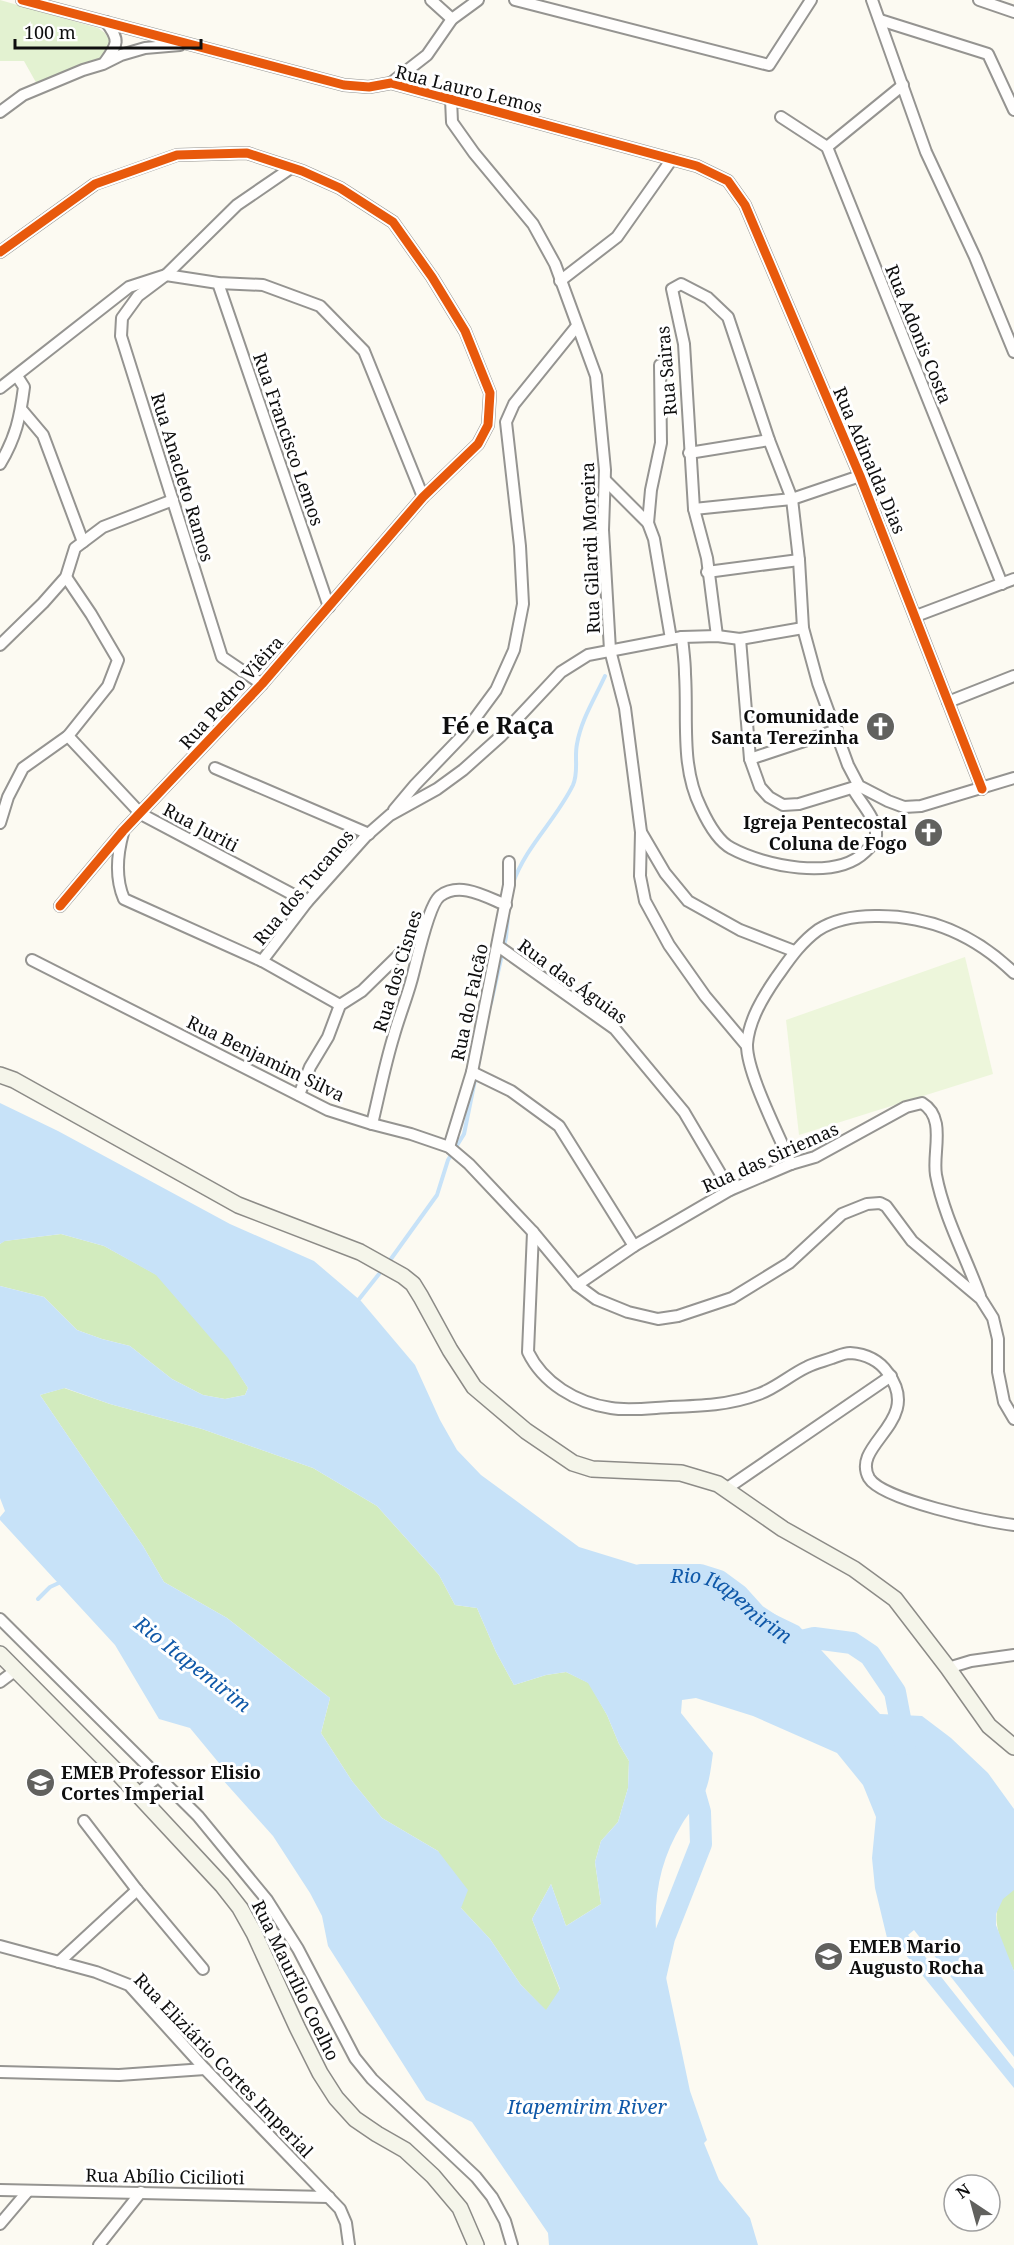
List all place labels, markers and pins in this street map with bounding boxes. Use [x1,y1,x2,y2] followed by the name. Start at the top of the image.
[711,704,859,749] place label: Comunidade Santa Terezinha
[864,710,896,742] church icon: Comunidade Santa Terezinha
[743,810,908,855] place label: Igreja Pentecostal Coluna de Fogo
[912,816,944,848] church icon: Igreja Pentecostal Coluna de Fogo
[61,1760,261,1805] place label: EMEB Professor Elisio Cortes Imperial
[24,1766,56,1798] school or university icon: EMEB Professor Elisio Cortes Imperial
[849,1934,984,1979] place label: EMEB Mario Augusto Rocha
[812,1940,844,1972] school or university icon: EMEB Mario Augusto Rocha

